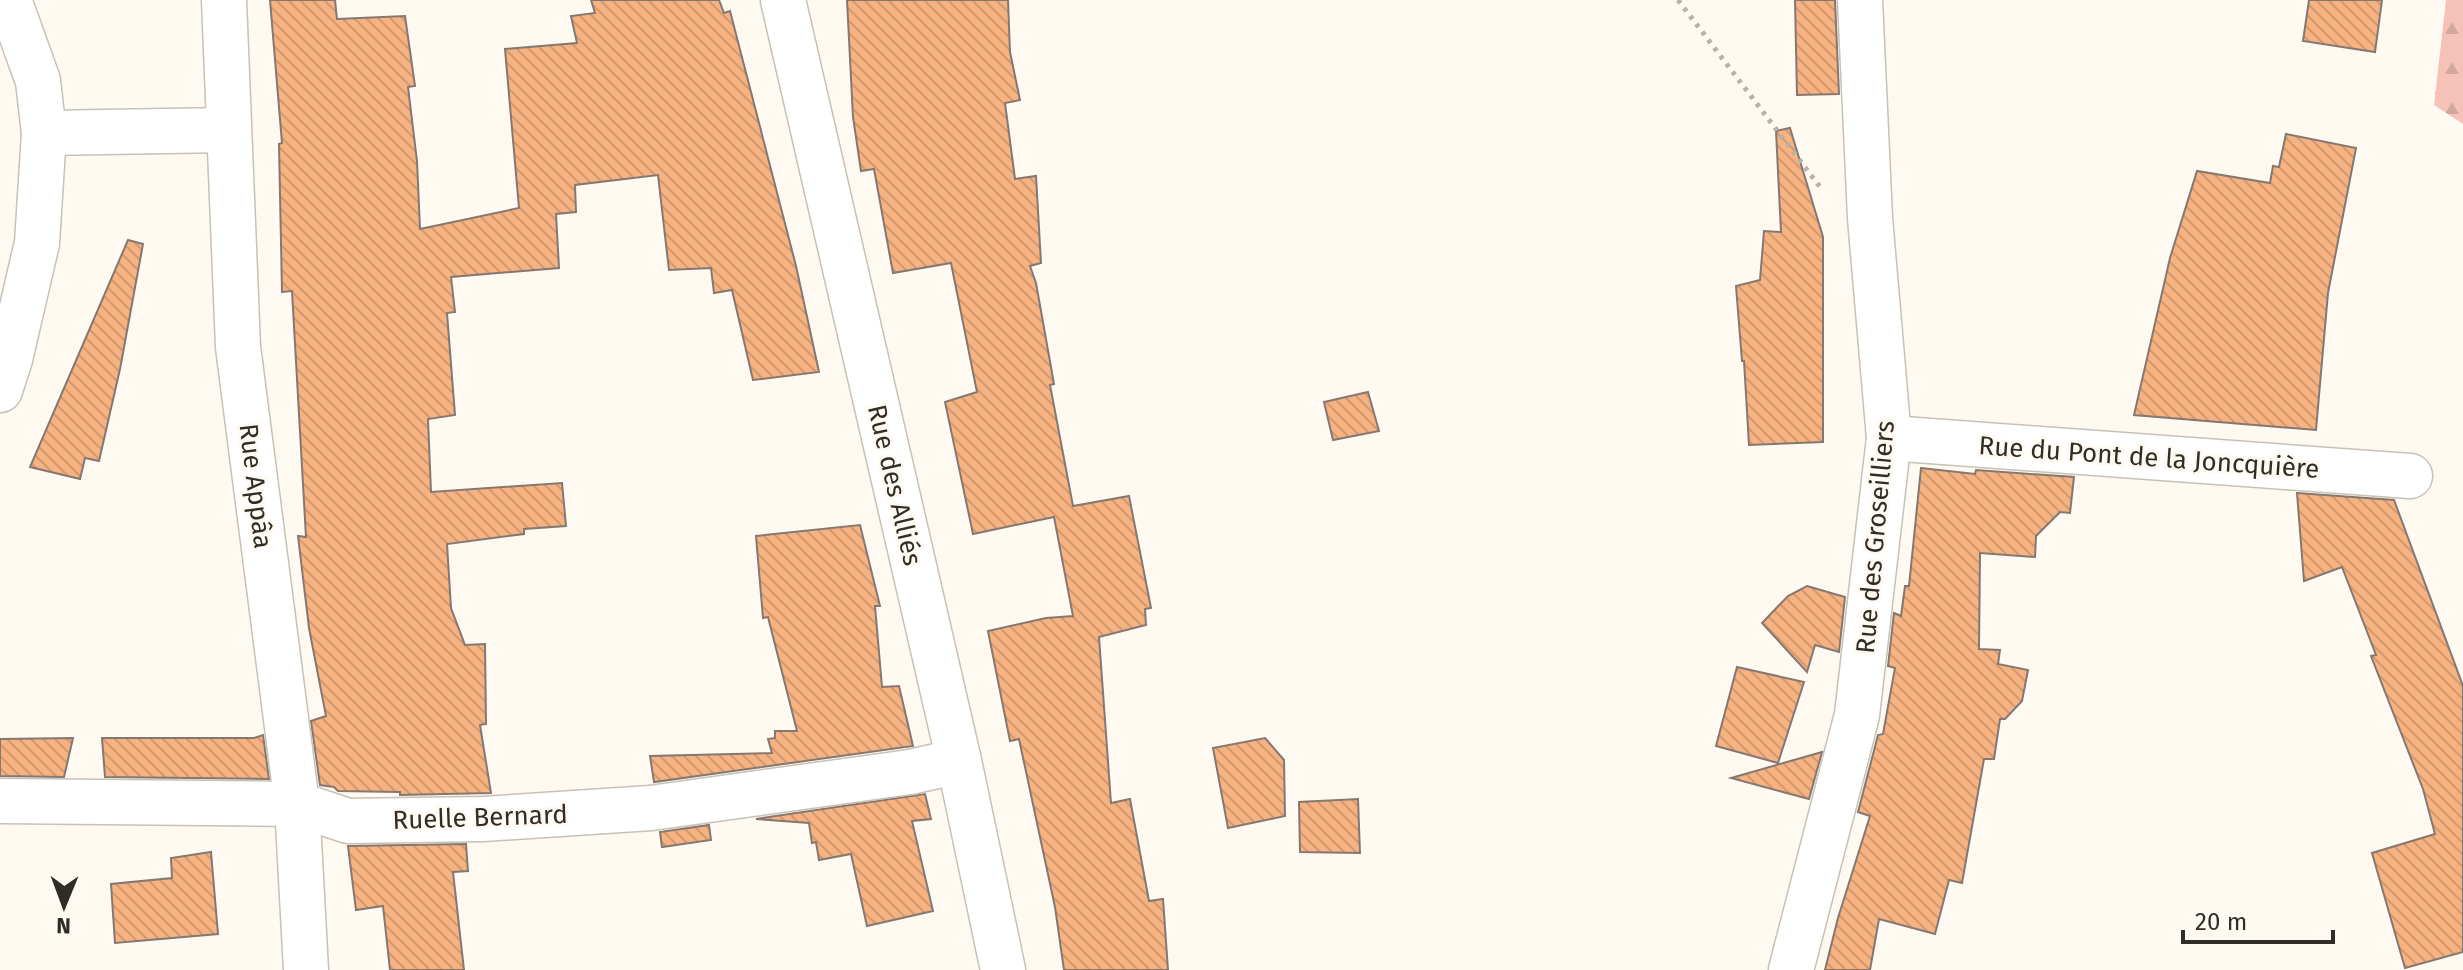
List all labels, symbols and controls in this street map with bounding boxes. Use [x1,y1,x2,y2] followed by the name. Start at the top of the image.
[861,402,928,569] street label: Rue des Alliés
[1850,419,1901,655] street label: Rue des Groseilliers
[232,422,279,550] street label: Rue Appâa
[1978,430,2320,485] street label: Rue du Pont de la Joncquière
[392,799,568,836] street label: Ruelle Bernard
[24,866,104,946] north arrow
[2183,894,2333,944] scale bar
[2195,908,2247,936] text: 20 m
[56,912,71,939] text: N

